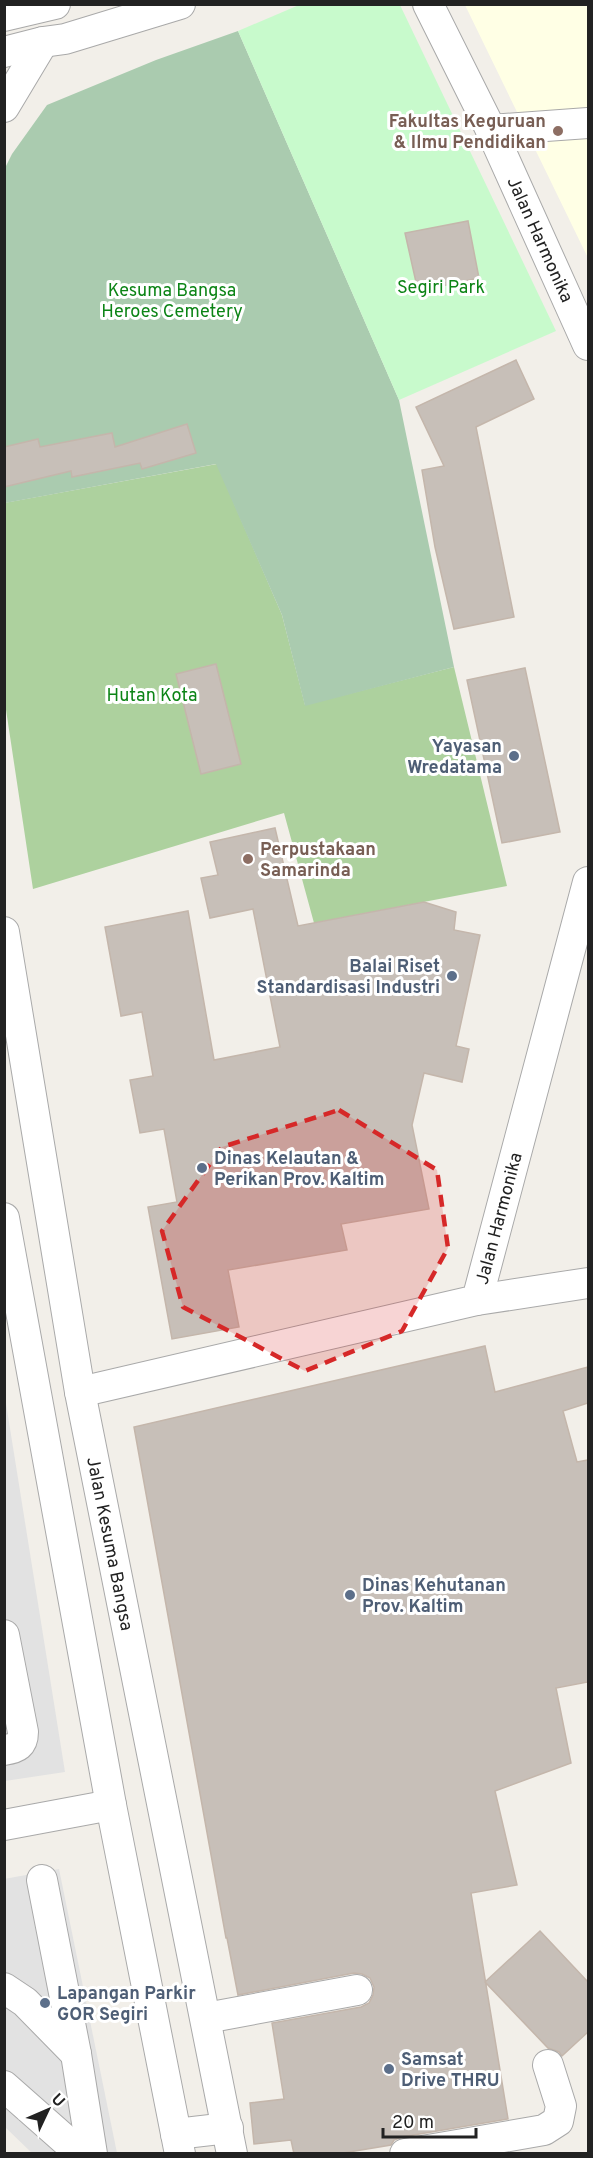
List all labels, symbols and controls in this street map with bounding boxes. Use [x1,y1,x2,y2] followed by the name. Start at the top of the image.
[389,111,546,155] place label: Fakultas Keguruan & Ilmu Pendidikan
[551,124,565,138] marker: Fakultas Keguruan & Ilmu Pendidikan
[501,174,577,307] street label: Jalan Harmonika
[397,277,485,300] park label: Segiri Park
[101,280,243,324] park label: Kesuma Bangsa Heroes Cemetery
[107,685,197,708] park label: Hutan Kota
[407,736,502,780] place label: Yayasan Wredatama
[507,749,521,763] marker: Yayasan Wredatama
[260,839,376,883] place label: Perpustakaan Samarinda
[241,852,255,866] marker: Perpustakaan Samarinda
[257,956,440,1000] place label: Balai Riset Standardisasi Industri
[445,969,459,983] marker: Balai Riset Standardisasi Industri
[214,1148,384,1192] place label: Dinas Kelautan & Perikan Prov. Kaltim
[472,1150,529,1287] street label: Jalan Harmonika
[195,1161,209,1175] marker: Dinas Kelautan & Perikan Prov. Kaltim
[80,1455,137,1633] street label: Jalan Kesuma Bangsa
[362,1575,506,1619] place label: Dinas Kehutanan Prov. Kaltim
[343,1588,357,1602] marker: Dinas Kehutanan Prov. Kaltim
[57,1983,196,2027] place label: Lapangan Parkir GOR Segiri
[38,1996,52,2010] marker: Lapangan Parkir GOR Segiri
[401,2049,500,2093] place label: Samsat Drive THRU
[382,2062,396,2076] marker: Samsat Drive THRU
[18,2080,78,2140] north arrow
[46,2090,69,2112] text: U
[383,2101,476,2139] scale bar
[392,2112,434,2135] text: 20 m

